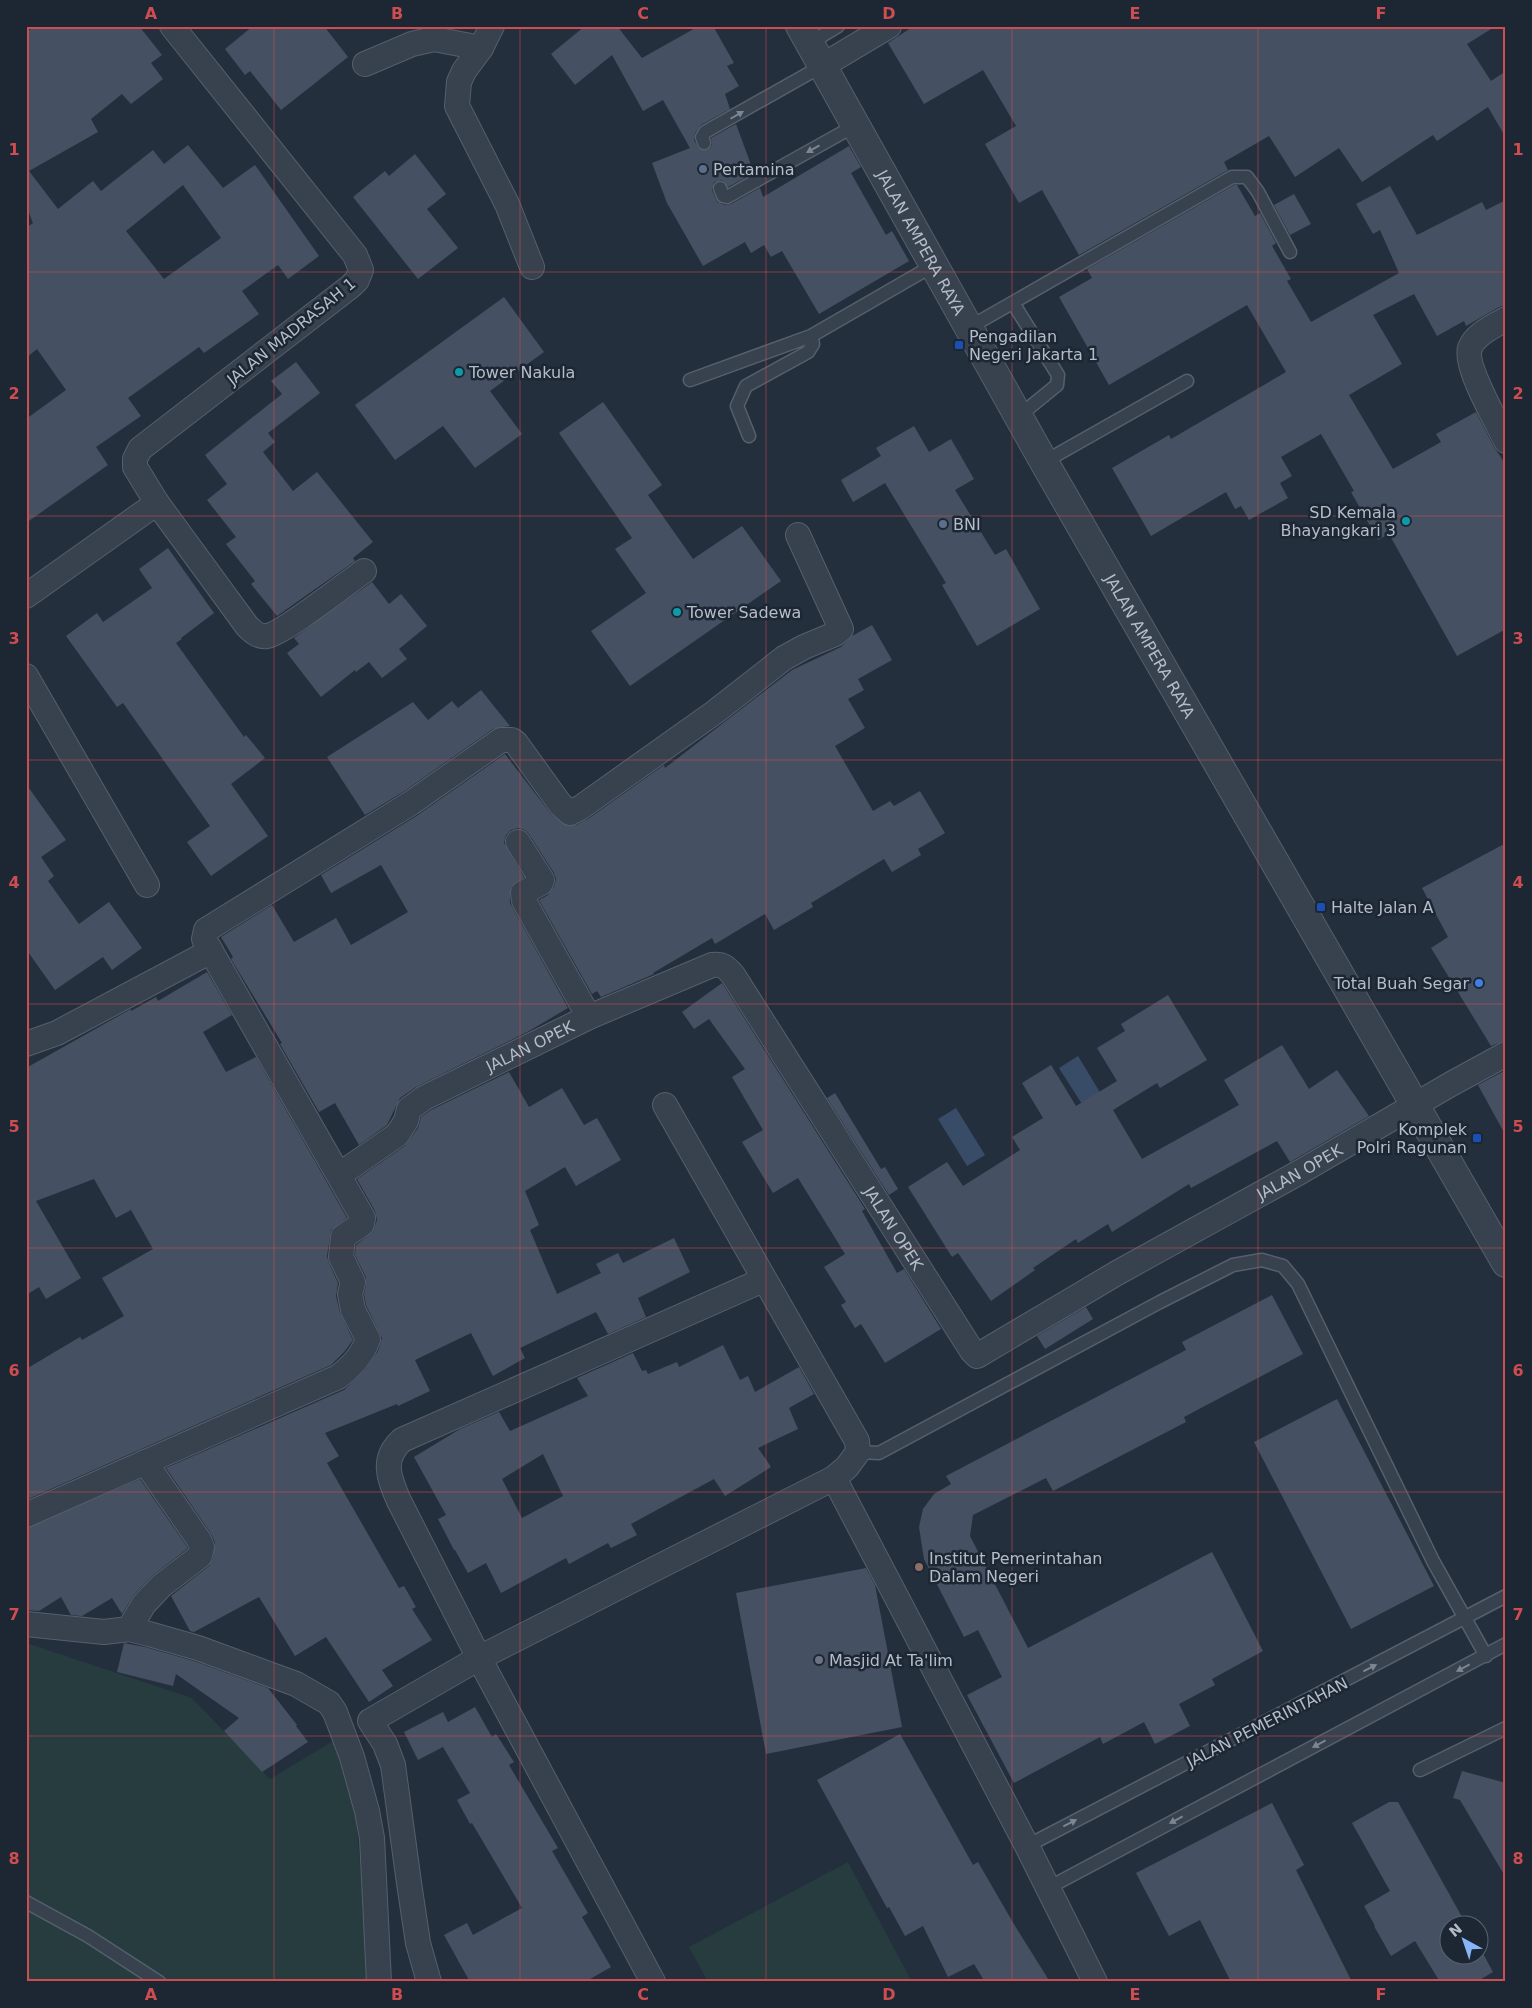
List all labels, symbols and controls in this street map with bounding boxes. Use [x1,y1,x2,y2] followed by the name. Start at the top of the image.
[145,4,158,23] text: A
[391,4,403,23] text: B
[637,4,649,23] text: C
[882,4,896,23] text: D
[1130,4,1140,23] text: E
[1376,4,1386,23] text: F
[730,111,745,119] one-way arrow
[8,140,20,159] text: 1
[1512,140,1524,159] text: 1
[806,145,820,153] one-way arrow
[713,160,795,179] place label: Pertamina
[697,163,709,175] marker: Pertamina
[872,166,969,319] street label: JALAN AMPERA RAYA
[222,274,359,390] street label: JALAN MADRASAH 1
[969,327,1098,364] place label: Pengadilan Negeri Jakarta 1
[953,339,965,351] marker: Pengadilan Negeri Jakarta 1
[468,363,575,382] place label: Tower Nakula
[453,366,465,378] marker: Tower Nakula
[8,384,20,403] text: 2
[1512,384,1524,403] text: 2
[1280,503,1396,540] place label: SD Kemala Bhayangkari 3
[953,515,981,534] place label: BNI
[1400,515,1412,527] marker: SD Kemala Bhayangkari 3
[937,518,949,530] marker: BNI
[1100,570,1199,722] street label: JALAN AMPERA RAYA
[686,603,801,622] place label: Tower Sadewa
[671,606,683,618] marker: Tower Sadewa
[8,629,20,648] text: 3
[1512,629,1524,648] text: 3
[8,873,20,892] text: 4
[1512,873,1524,892] text: 4
[1331,898,1433,917] place label: Halte Jalan A
[1315,901,1327,913] marker: Halte Jalan A
[1333,974,1469,993] place label: Total Buah Segar
[1473,977,1485,989] marker: Total Buah Segar
[482,1017,578,1077] street label: JALAN OPEK
[8,1117,20,1136] text: 5
[1512,1117,1524,1136] text: 5
[1357,1120,1468,1157] place label: Komplek Polri Ragunan
[1471,1132,1483,1144] marker: Komplek Polri Ragunan
[1253,1140,1346,1205] street label: JALAN OPEK
[859,1182,927,1274] street label: JALAN OPEK
[8,1361,20,1380] text: 6
[1512,1361,1524,1380] text: 6
[929,1549,1102,1586] place label: Institut Pemerintahan Dalam Negeri
[913,1561,925,1573] marker: Institut Pemerintahan Dalam Negeri
[8,1605,20,1624] text: 7
[1512,1605,1524,1624] text: 7
[829,1651,953,1670] place label: Masjid At Ta'lim
[813,1654,825,1666] marker: Masjid At Ta'lim
[1363,1664,1377,1672] one-way arrow
[1456,1664,1470,1672] one-way arrow
[1182,1673,1351,1772] street label: JALAN PEMERINTAHAN
[1312,1740,1327,1748] one-way arrow
[1169,1816,1183,1824] one-way arrow
[1063,1819,1077,1827] one-way arrow
[8,1849,20,1868] text: 8
[1512,1849,1524,1868] text: 8
[1440,1916,1490,1966] north arrow
[1446,1920,1465,1940] text: N
[145,1985,158,2004] text: A
[391,1985,403,2004] text: B
[637,1985,649,2004] text: C
[882,1985,896,2004] text: D
[1130,1985,1140,2004] text: E
[1376,1985,1386,2004] text: F

